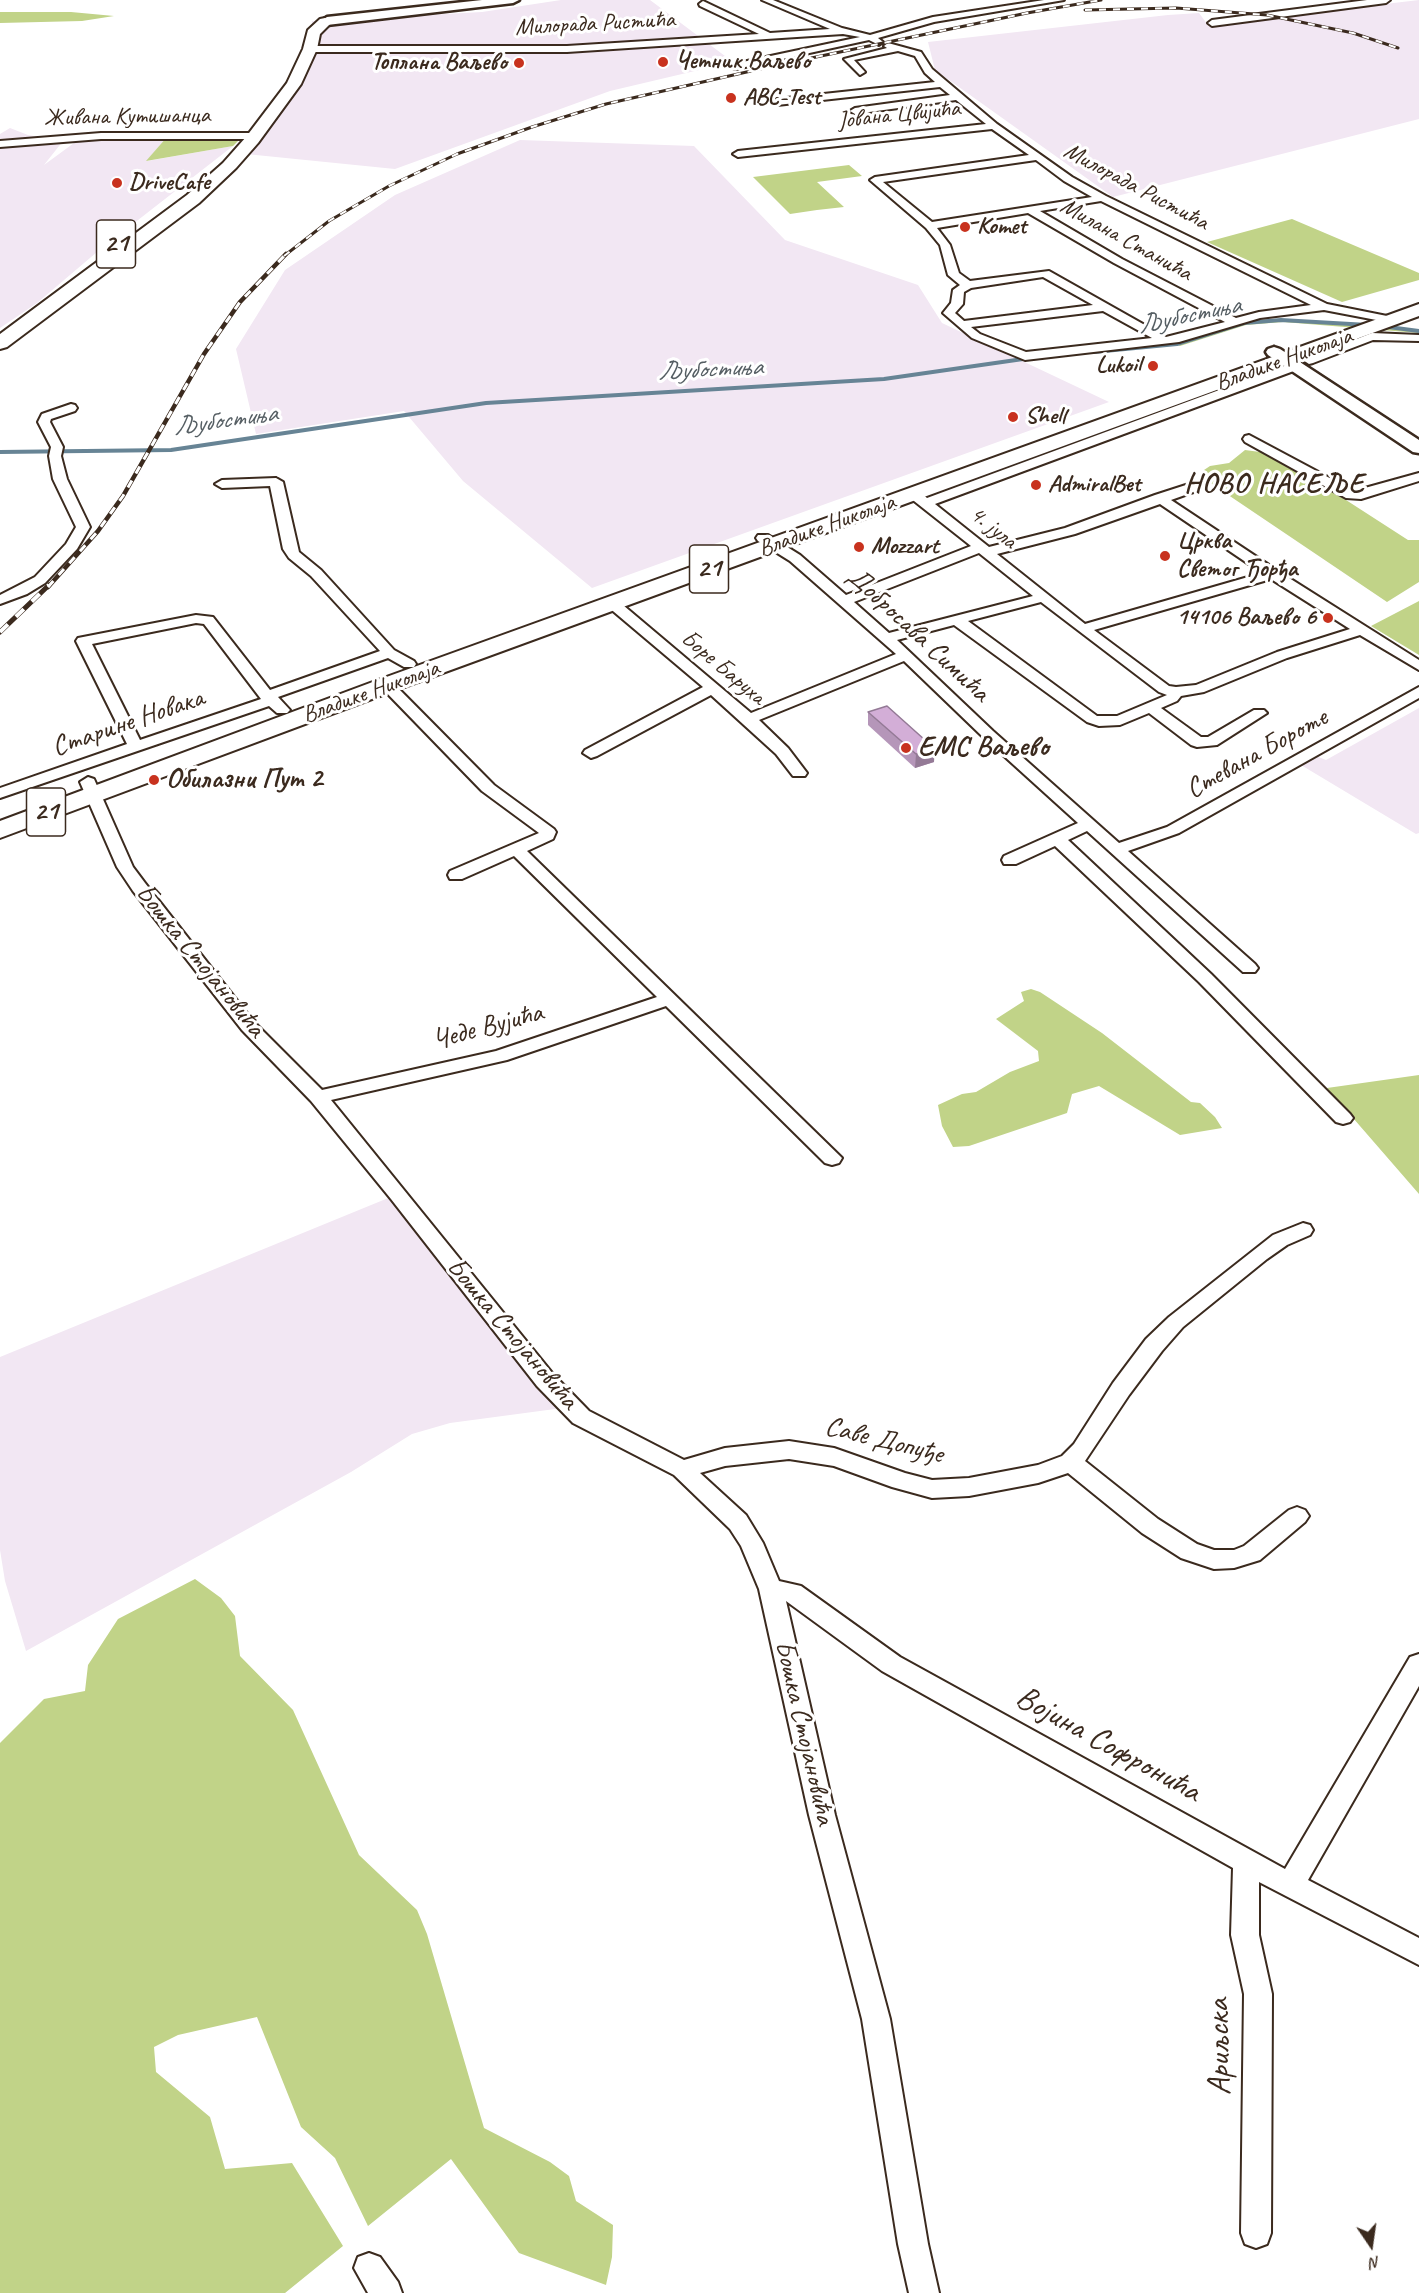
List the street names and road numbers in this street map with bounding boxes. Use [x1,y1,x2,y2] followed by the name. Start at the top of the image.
[514,5,676,43] street label: Милорада Ристића
[836,94,962,136] street label: Јована Цвијића
[44,101,210,133] street label: Живана Кутишанца
[1059,137,1213,237] street label: Милорада Ристића
[1055,192,1197,288] street label: Милана Станића
[96,220,136,268] road number: 21
[1212,322,1356,398] street label: Владике Николаја
[755,488,899,564] street label: Владике Николаја
[964,500,1022,556] street label: 4. јула
[690,545,728,593] road number: 21
[840,560,996,710] street label: Добросава Симића
[675,624,771,712] street label: Боре Баруха
[299,654,443,730] street label: Владике Николаја
[48,681,208,765] street label: Старине Новака
[1180,701,1334,807] street label: Стевана Бороте
[26,788,66,836] road number: 21
[128,877,272,1045] street label: Бошка Стојановића
[429,996,547,1058] street label: Чеде Вујића
[439,1251,585,1417] street label: Бошка Стојановића
[821,1410,947,1472] street label: Саве Допуђе
[766,1638,842,1828] street label: Бошка Стојановића
[1009,1678,1207,1812] street label: Војина Софронића
[1199,1998,1241,2096] street label: Ариљска

